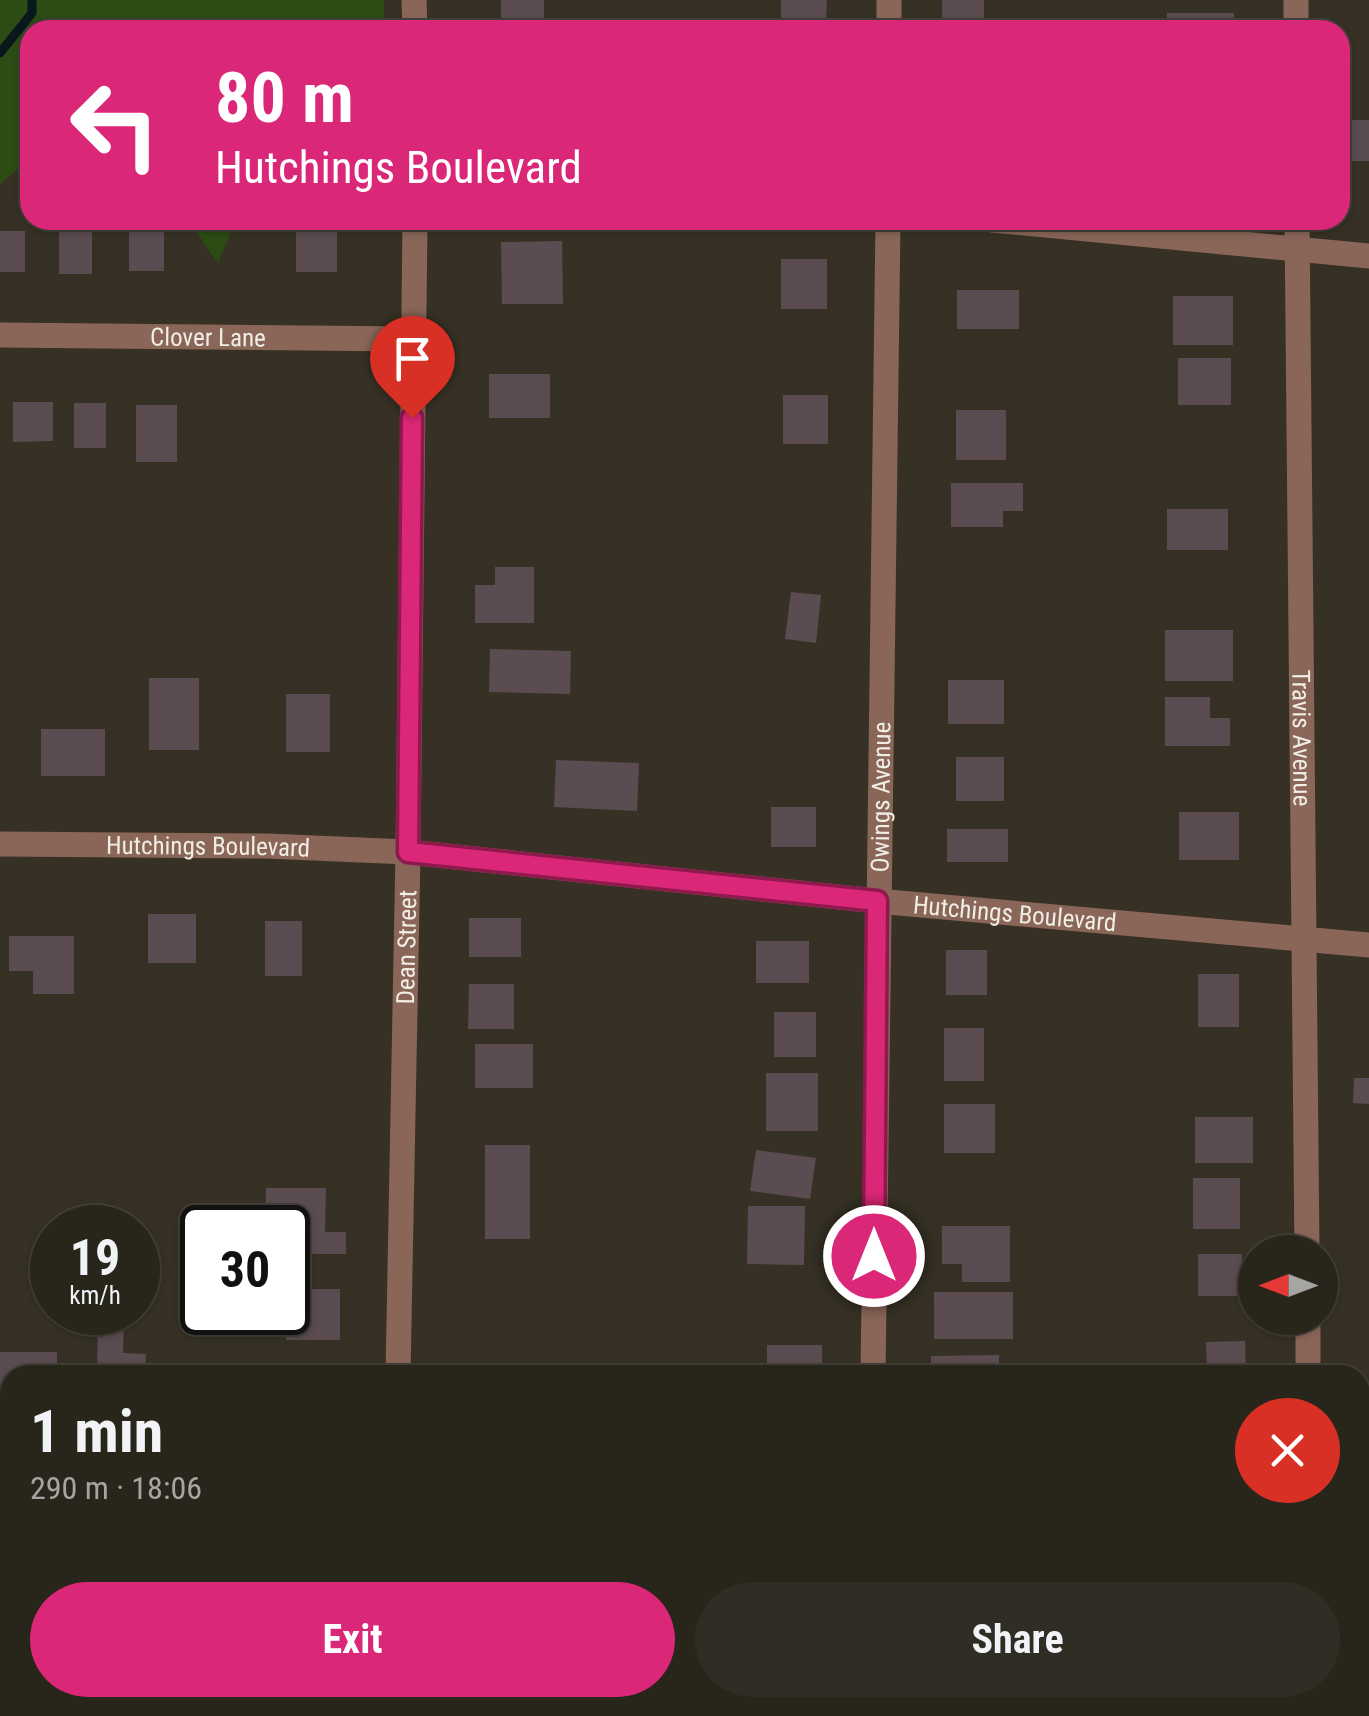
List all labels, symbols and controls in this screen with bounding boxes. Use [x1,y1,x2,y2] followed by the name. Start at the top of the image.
[215,57,354,139] text: 80 m
[50,60,180,190] icon: left
[215,141,582,194] text: Hutchings Boulevard
[370,316,455,419] pin
[150,322,266,353] street label: Clover Lane
[385,331,440,386] icon: arrive
[1286,670,1317,806] street label: Travis Avenue
[866,722,896,873] street label: Owings Avenue
[106,831,311,863] street label: Hutchings Boulevard
[391,890,422,1005] street label: Dean Street
[912,890,1118,937] street label: Hutchings Boulevard
[822,1204,926,1308] position arrow
[180,1205,310,1335] speed limit sign: 30
[70,1229,120,1287] text: 19
[1238,1235,1338,1335] north arrow
[1238,1235,1338,1335] map controls
[69,1281,121,1310] text: km/h
[30,1396,163,1467] text: 1 min
[1235,1398,1340,1503] button: close
[30,1469,202,1507] text: 290 m · 18:06
[30,1582,675,1697] button: Exit
[695,1582,1340,1697] button: Share

